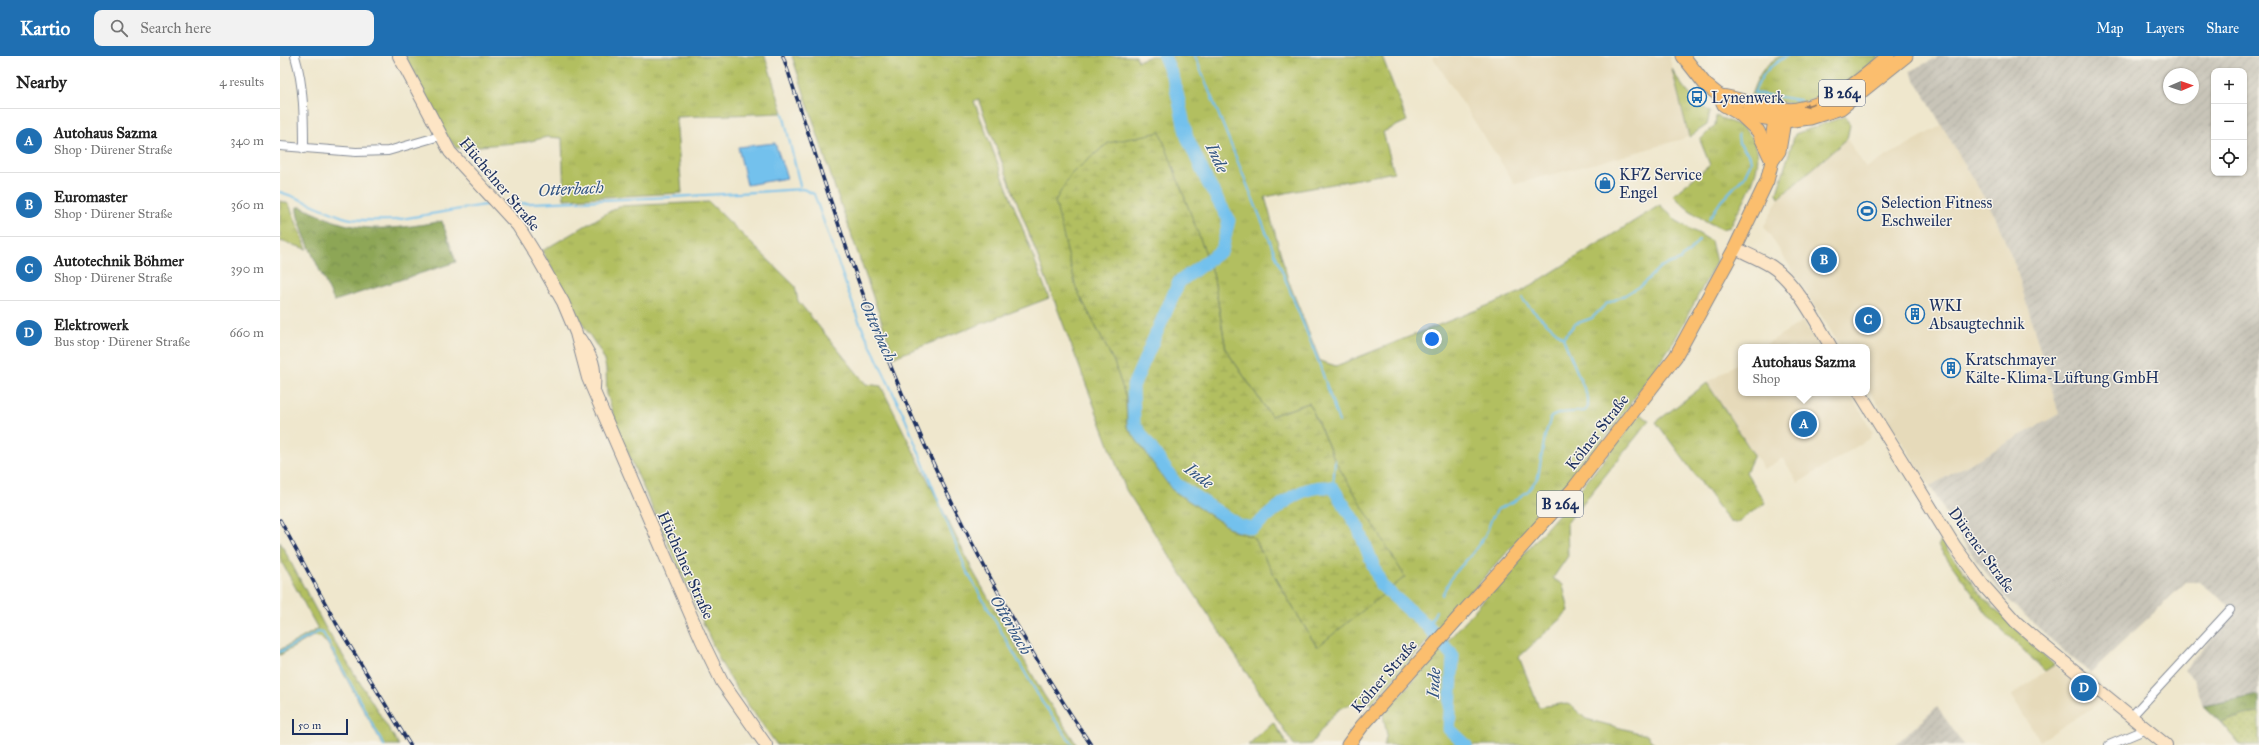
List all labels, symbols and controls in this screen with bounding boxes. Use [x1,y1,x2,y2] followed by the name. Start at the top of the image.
[94,10,374,46] search box
[20,17,70,40] text: Kartio
[108,17,130,39] icon: search
[140,19,211,37] text: Search here
[2096,20,2124,37] text: Map
[2146,20,2184,37] text: Layers
[2206,20,2239,37] text: Share
[2163,68,2199,104] north arrow
[2211,68,2247,176] map controls
[2211,68,2247,104] button: +
[16,72,67,93] text: Nearby
[219,74,264,90] text: 4 results
[1819,80,1865,106] road number: B 264
[1686,86,1708,108] bus stop icon: Lynenwerk
[1711,88,1785,107] place label: Lynenwerk
[1802,103,1815,109] one-way arrow
[2211,104,2247,140] button: −
[54,124,157,142] text: Autohaus Sazma
[25,133,33,149] text: A
[230,133,264,149] text: 340 m
[455,133,545,235] street label: Hüchelner Straße
[1201,139,1233,177] water label: Inde
[2211,140,2247,176] button: locate
[54,142,172,158] text: Shop · Dürener Straße
[1619,165,1702,203] place label: KFZ Service Engel
[1594,172,1616,194] shop icon: KFZ Service Engel
[538,177,604,201] water label: Otterbach
[54,188,128,206] text: Euromaster
[1881,193,1992,230] place label: Selection Fitness Eschweiler
[25,197,33,213] text: B
[231,197,264,213] text: 360 m
[1856,200,1878,222] sports icon: Selection Fitness Eschweiler
[54,206,172,222] text: Shop · Dürener Straße
[1811,245,1837,275] pin: B
[54,252,184,270] text: Autotechnik Böhmer
[25,261,33,277] text: C
[231,261,264,277] text: 390 m
[54,270,172,286] text: Shop · Dürener Straße
[1928,296,2025,334] place label: WKI Absaugtechnik
[855,297,901,365] water label: Otterbach
[1904,303,1926,325] building icon: WKI Absaugtechnik
[1855,305,1881,335] pin: C
[54,316,129,334] text: Elektrowerk
[24,325,34,341] text: D
[229,325,264,341] text: 660 m
[1422,329,1442,349] your location
[54,334,190,350] text: Bus stop · Dürener Straße
[1738,344,1870,396] popup
[1965,350,2159,388] place label: Kratschmayer Kälte-Klima-Lüftung GmbH
[1752,353,1856,371] text: Autohaus Sazma
[1940,357,1962,379] building icon: Kratschmayer Kälte-Klima-Lüftung GmbH
[1752,371,1780,387] text: Shop
[1562,390,1633,474] street label: Kölner Straße
[1791,409,1817,439] pin: A
[1180,458,1218,494] water label: Inde
[1537,491,1583,517] road number: B 264
[1945,504,2020,597] street label: Dürener Straße
[654,508,718,622] street label: Hüchelner Straße
[985,591,1037,659] water label: Otterbach
[1347,635,1421,717] street label: Kölner Straße
[1423,667,1445,700] water label: Inde
[2071,673,2097,703] pin: D
[292,717,348,736] scale bar
[298,719,321,732] text: 50 m

